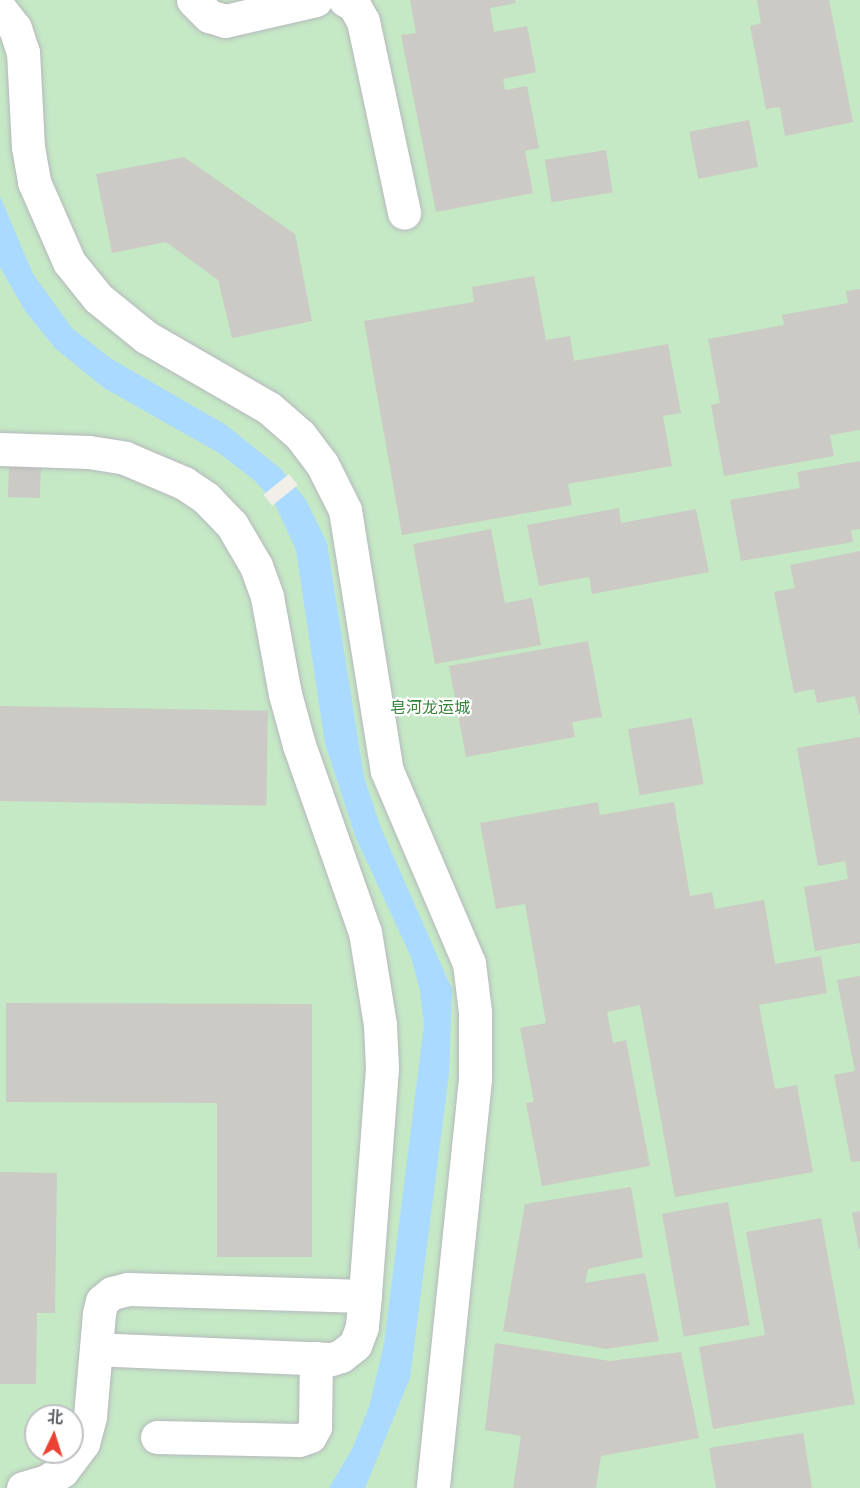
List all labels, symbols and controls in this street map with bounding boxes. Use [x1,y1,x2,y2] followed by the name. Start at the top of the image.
[390,698,470,718] park label: 皂河龙运城
[24,1404,84,1464] north arrow
[46,1408,64,1429] text: 北

